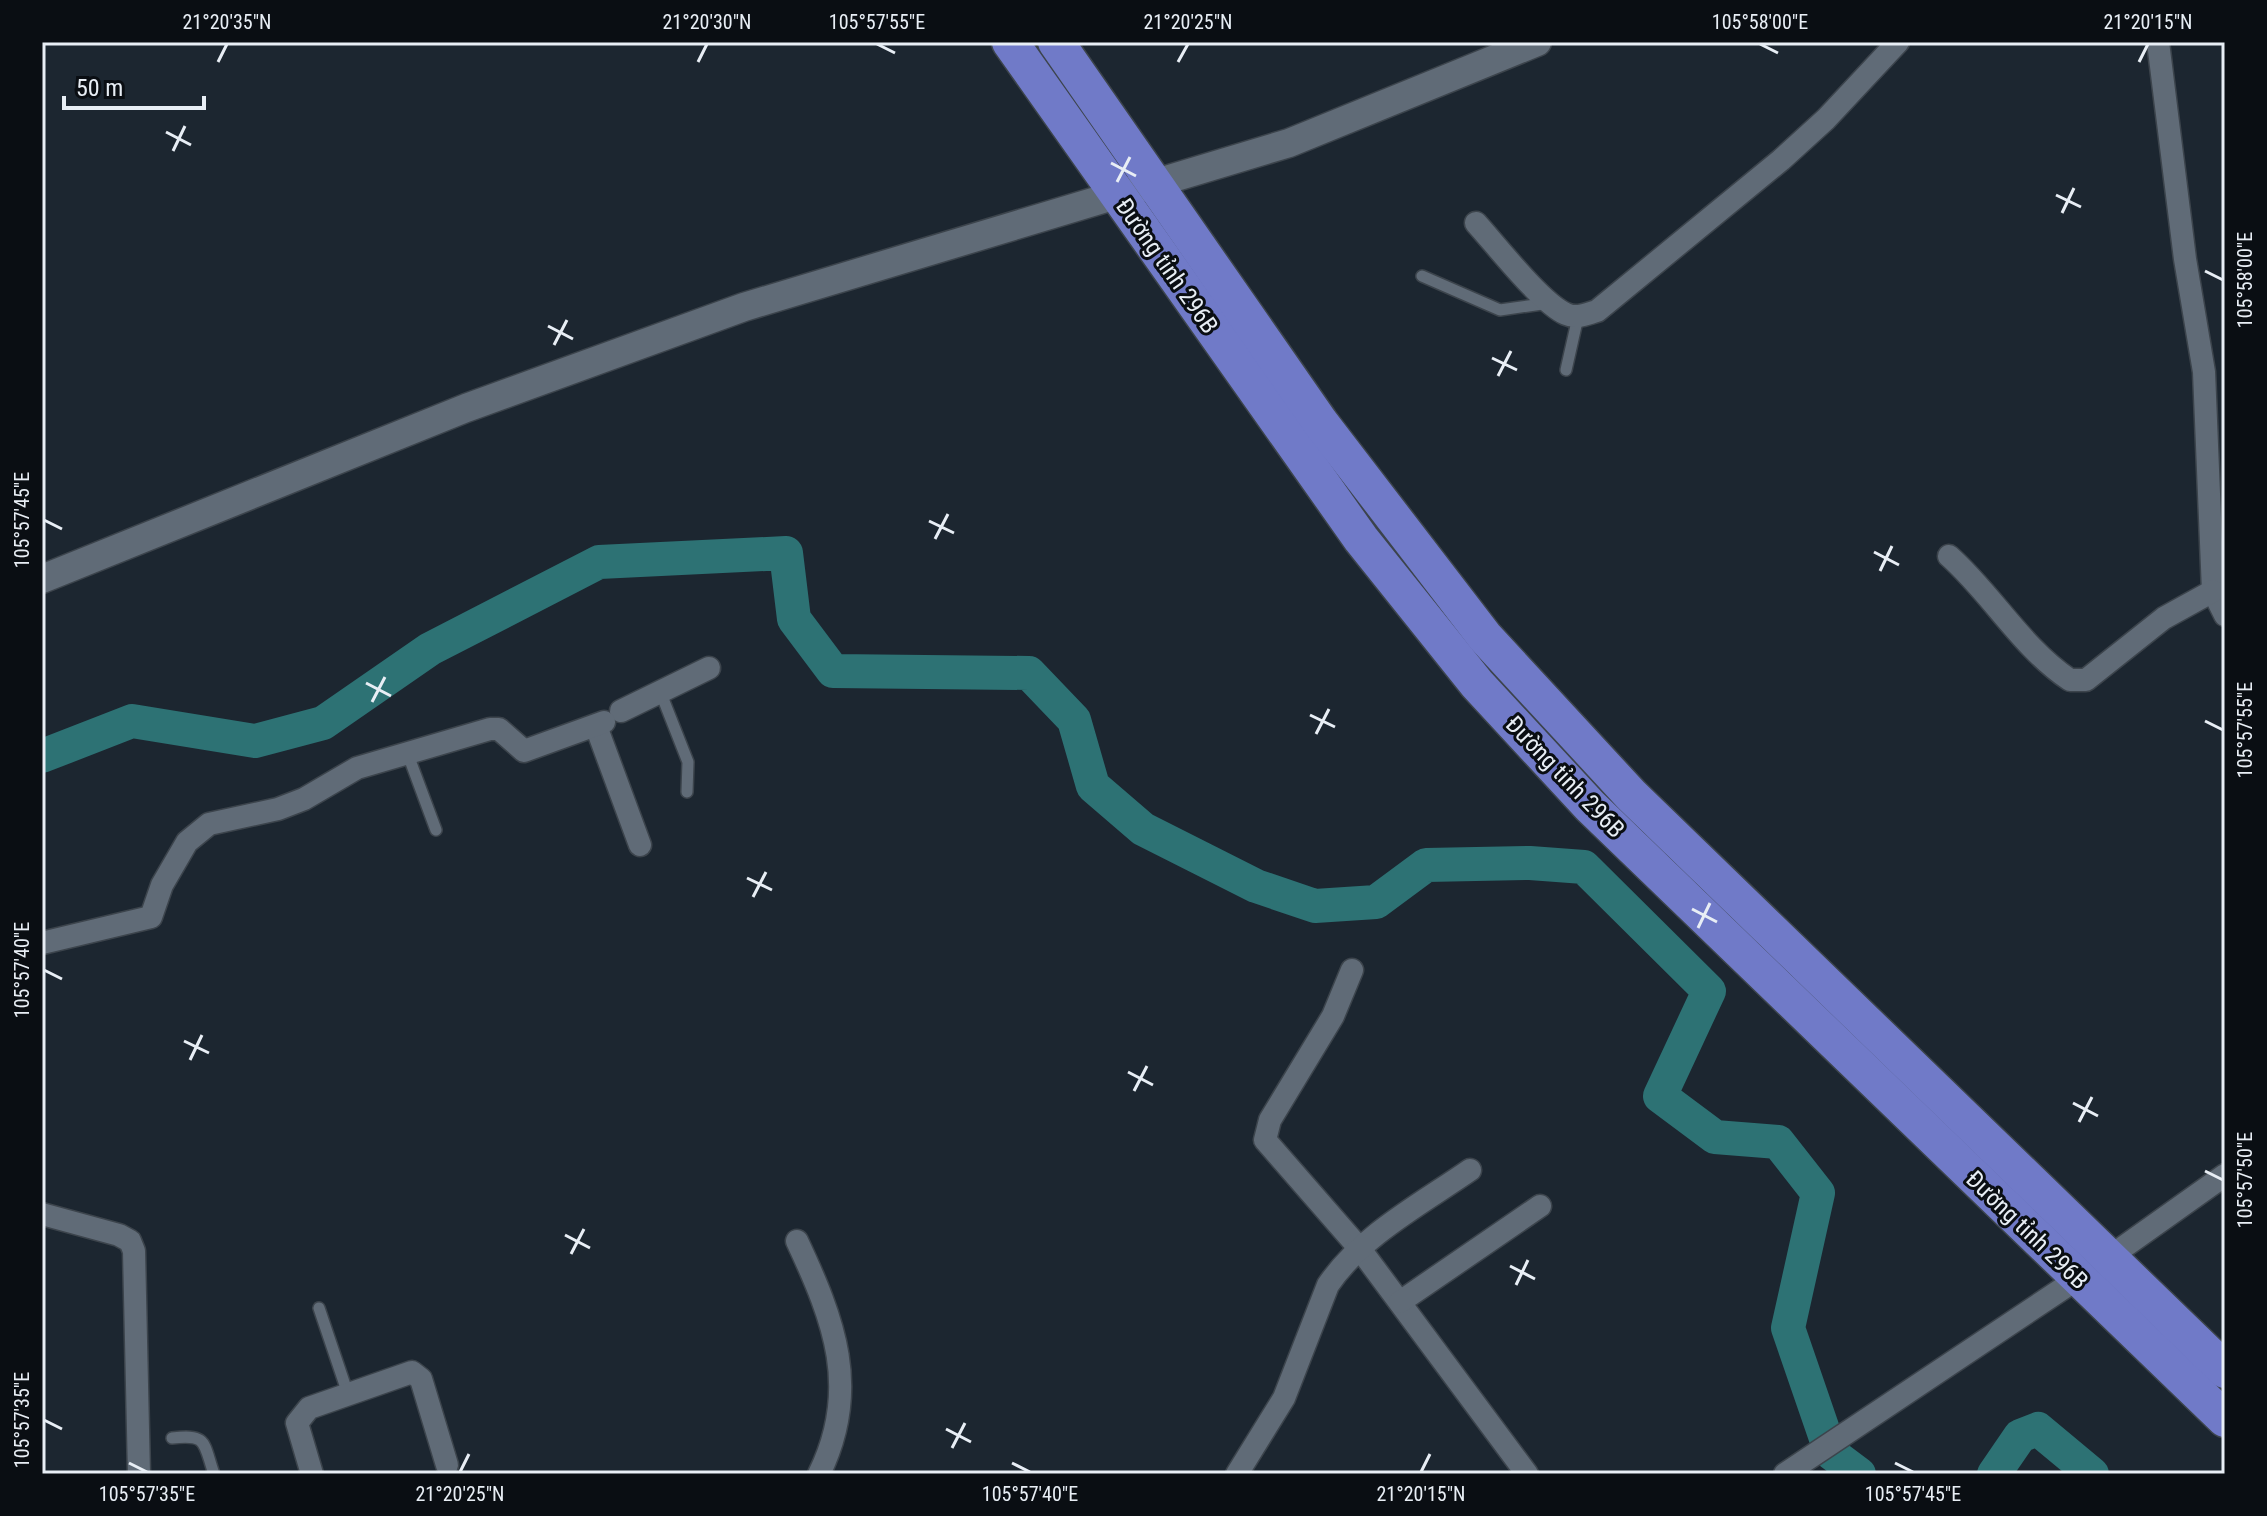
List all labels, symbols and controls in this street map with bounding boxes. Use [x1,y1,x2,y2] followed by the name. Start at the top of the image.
[182,10,272,34] text: 21°20'35"N
[662,10,752,34] text: 21°20'30"N
[829,10,925,34] text: 105°57'55"E
[1143,10,1233,34] text: 21°20'25"N
[1712,10,1808,34] text: 105°58'00"E
[2103,10,2193,34] text: 21°20'15"N
[64,60,204,110] scale bar
[76,74,123,102] text: 50 m
[1110,193,1224,339] street label: Đường tỉnh 296B
[2233,232,2257,328] text: 105°58'00"E
[10,472,34,568] text: 105°57'45"E
[2233,682,2257,778] text: 105°57'55"E
[1500,710,1630,844] street label: Đường tỉnh 296B
[10,922,34,1018] text: 105°57'40"E
[2233,1132,2257,1228] text: 105°57'50"E
[1960,1165,2094,1295] street label: Đường tỉnh 296B
[10,1372,34,1468] text: 105°57'35"E
[99,1482,195,1506] text: 105°57'35"E
[415,1482,505,1506] text: 21°20'25"N
[982,1482,1078,1506] text: 105°57'40"E
[1376,1482,1466,1506] text: 21°20'15"N
[1865,1482,1961,1506] text: 105°57'45"E

